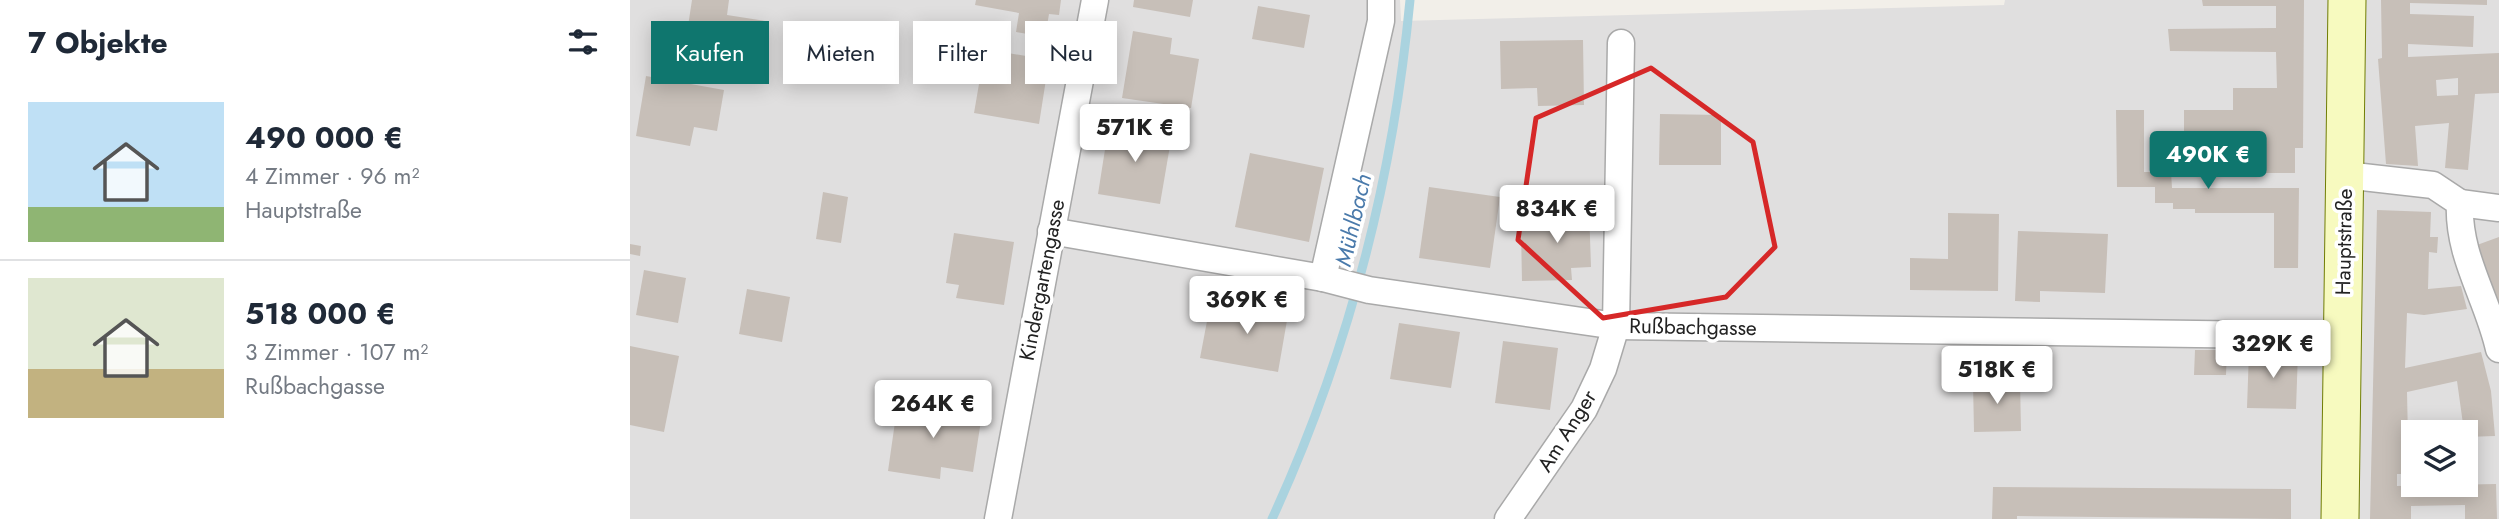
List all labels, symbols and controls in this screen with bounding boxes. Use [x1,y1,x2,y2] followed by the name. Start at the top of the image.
[28,21,168,64] text: 7 Objekte
[651,21,769,84] chip: Kaufen
[783,21,899,84] chip: Mieten
[913,21,1011,84] chip: Filter
[1025,21,1117,84] chip: Neu
[564,23,602,61] icon: filters
[1078,104,1192,164] pin: 571K €
[1096,110,1174,144] text: 571K €
[245,116,403,159] text: 490 000 €
[84,130,168,214] icon: home
[2151,132,2265,191] pin: 490K €
[2166,137,2250,171] text: 490K €
[245,159,419,193] text: 4 Zimmer · 96 m²
[1326,170,1380,270] water label: Mühlbach
[1500,186,1614,245] pin: 834K €
[2328,188,2360,296] street label: Hauptstraße
[1516,191,1598,225] text: 834K €
[245,193,362,227] text: Hauptstraße
[1012,196,1072,363] street label: Kindergartengasse
[1190,276,1304,336] pin: 369K €
[1205,282,1289,316] text: 369K €
[245,292,396,335] text: 518 000 €
[84,306,168,390] icon: home
[1629,311,1757,343] street label: Rußbachgasse
[2216,320,2330,380] pin: 329K €
[2232,326,2314,360] text: 329K €
[245,335,428,369] text: 3 Zimmer · 107 m²
[1940,346,2054,406] pin: 518K €
[1957,352,2037,386] text: 518K €
[245,369,385,403] text: Rußbachgasse
[876,380,990,440] pin: 264K €
[1530,384,1604,478] street label: Am Anger
[891,386,975,420] text: 264K €
[2401,420,2478,497] map controls
[2401,420,2478,497] button: layers

